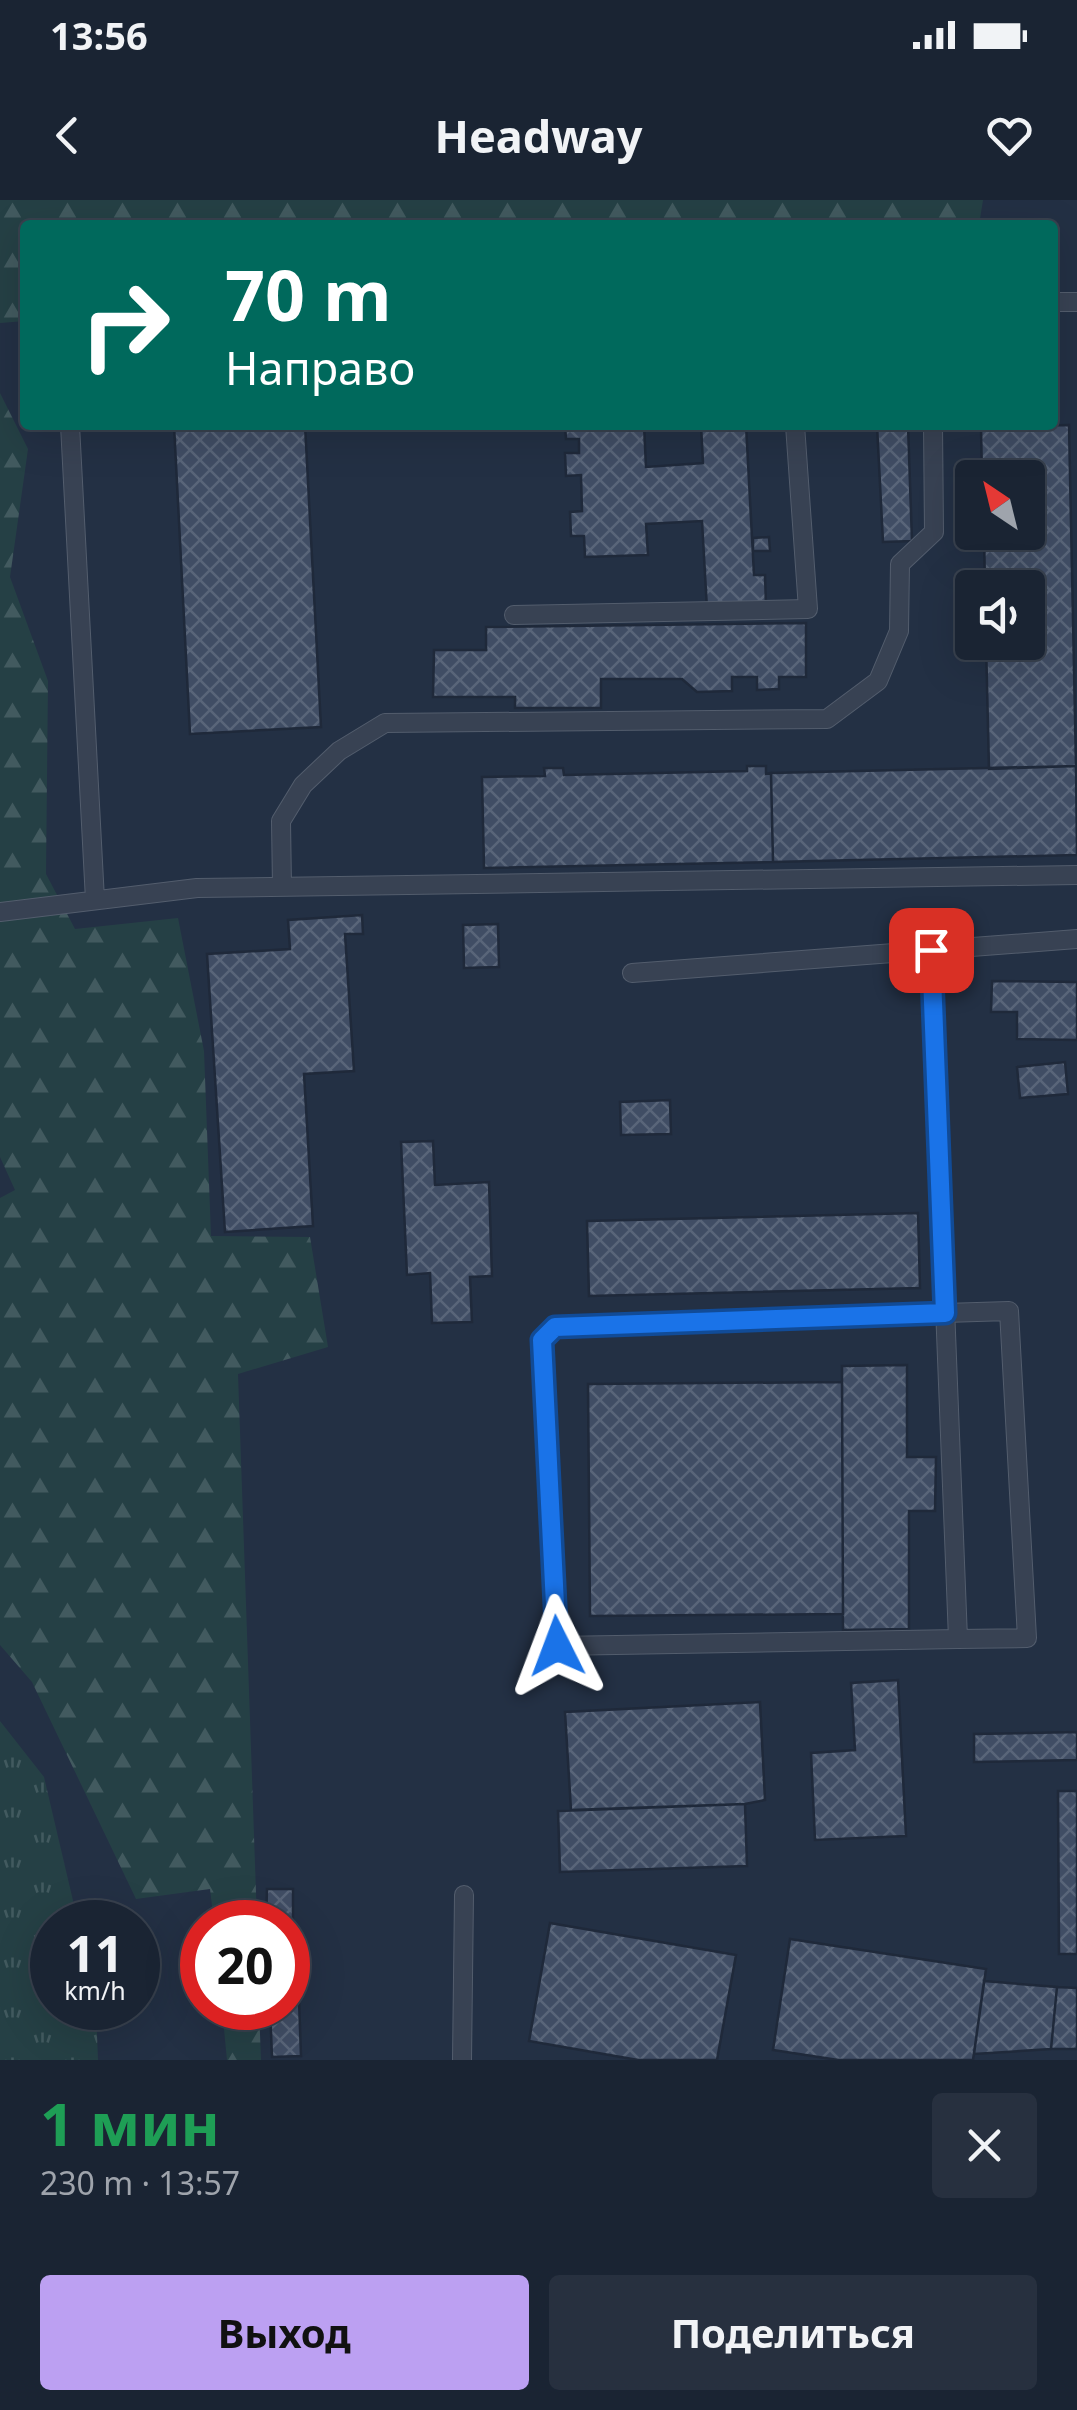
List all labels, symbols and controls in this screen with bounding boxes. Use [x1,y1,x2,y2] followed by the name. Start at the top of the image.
[50,9,148,61] text: 13:56
[435,105,642,166] text: Headway
[40,108,95,163] icon: back
[982,108,1037,163] icon: heart
[225,246,392,342] text: 70 m
[60,260,190,390] icon: right
[225,337,415,398] text: Направо
[955,460,1045,550] north arrow
[955,460,1045,660] map controls
[955,570,1045,660] button: sound
[889,908,974,993] pin
[904,923,959,978] icon: arrive
[505,1594,609,1698] position arrow
[180,1900,310,2030] speed limit sign: 20
[66,1919,124,1987] text: 11
[64,1973,126,2007] text: km/h
[40,2082,220,2164] text: 1 мин
[932,2093,1037,2198] button: close
[40,2161,240,2204] text: 230 m · 13:57
[40,2275,529,2390] button: Выход
[549,2275,1037,2390] button: Поделиться

